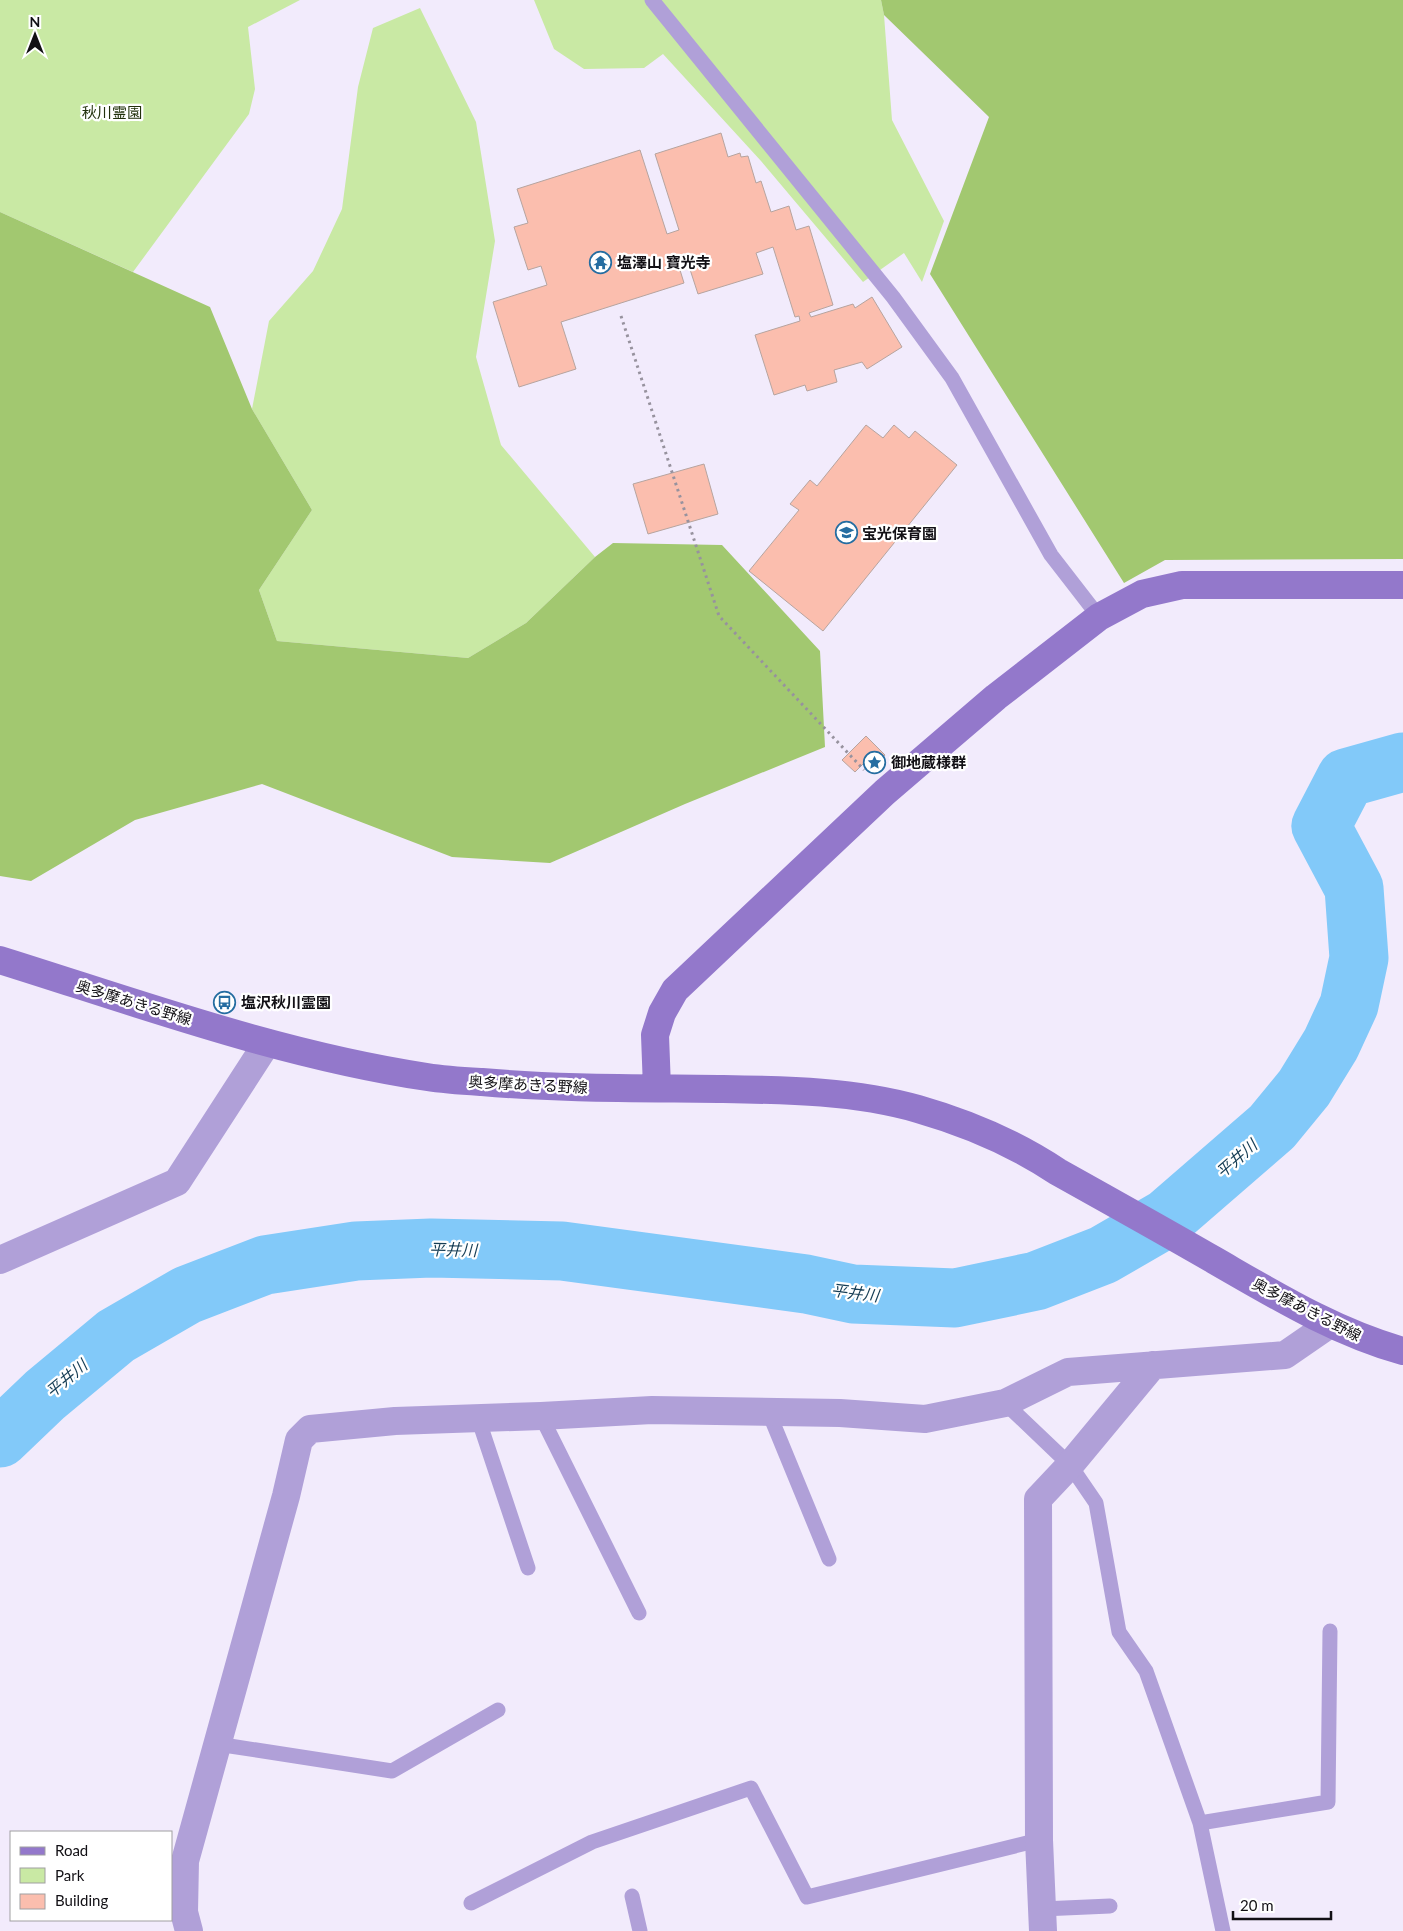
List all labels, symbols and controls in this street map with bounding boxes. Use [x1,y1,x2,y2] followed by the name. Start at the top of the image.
[10,10,60,60] north arrow
[30,13,40,30] text: N
[82,103,142,121] park label: 秋川霊園
[589,250,613,274] temple icon: 塩澤山 寶光寺
[617,253,711,271] place label: 塩澤山 寶光寺
[834,521,858,545] school or university icon: 宝光保育園
[862,524,937,542] place label: 宝光保育園
[863,750,887,774] place icon: 御地蔵様群
[891,753,966,771] place label: 御地蔵様群
[74,976,194,1028] street label: 奥多摩あきる野線
[213,990,237,1014] bus stop icon: 塩沢秋川霊園
[241,993,331,1011] place label: 塩沢秋川霊園
[468,1072,588,1096] street label: 奥多摩あきる野線
[1212,1134,1262,1181] water label: 平井川
[429,1239,479,1259] water label: 平井川
[1250,1274,1364,1344] street label: 奥多摩あきる野線
[830,1280,882,1305] water label: 平井川
[42,1354,92,1401] water label: 平井川
[10,1831,172,1921] legend
[55,1841,88,1859] text: Road
[55,1866,85,1884] text: Park
[1233,1888,1330,1920] scale bar
[55,1891,108,1909] text: Building
[1240,1896,1274,1914] text: 20 m

